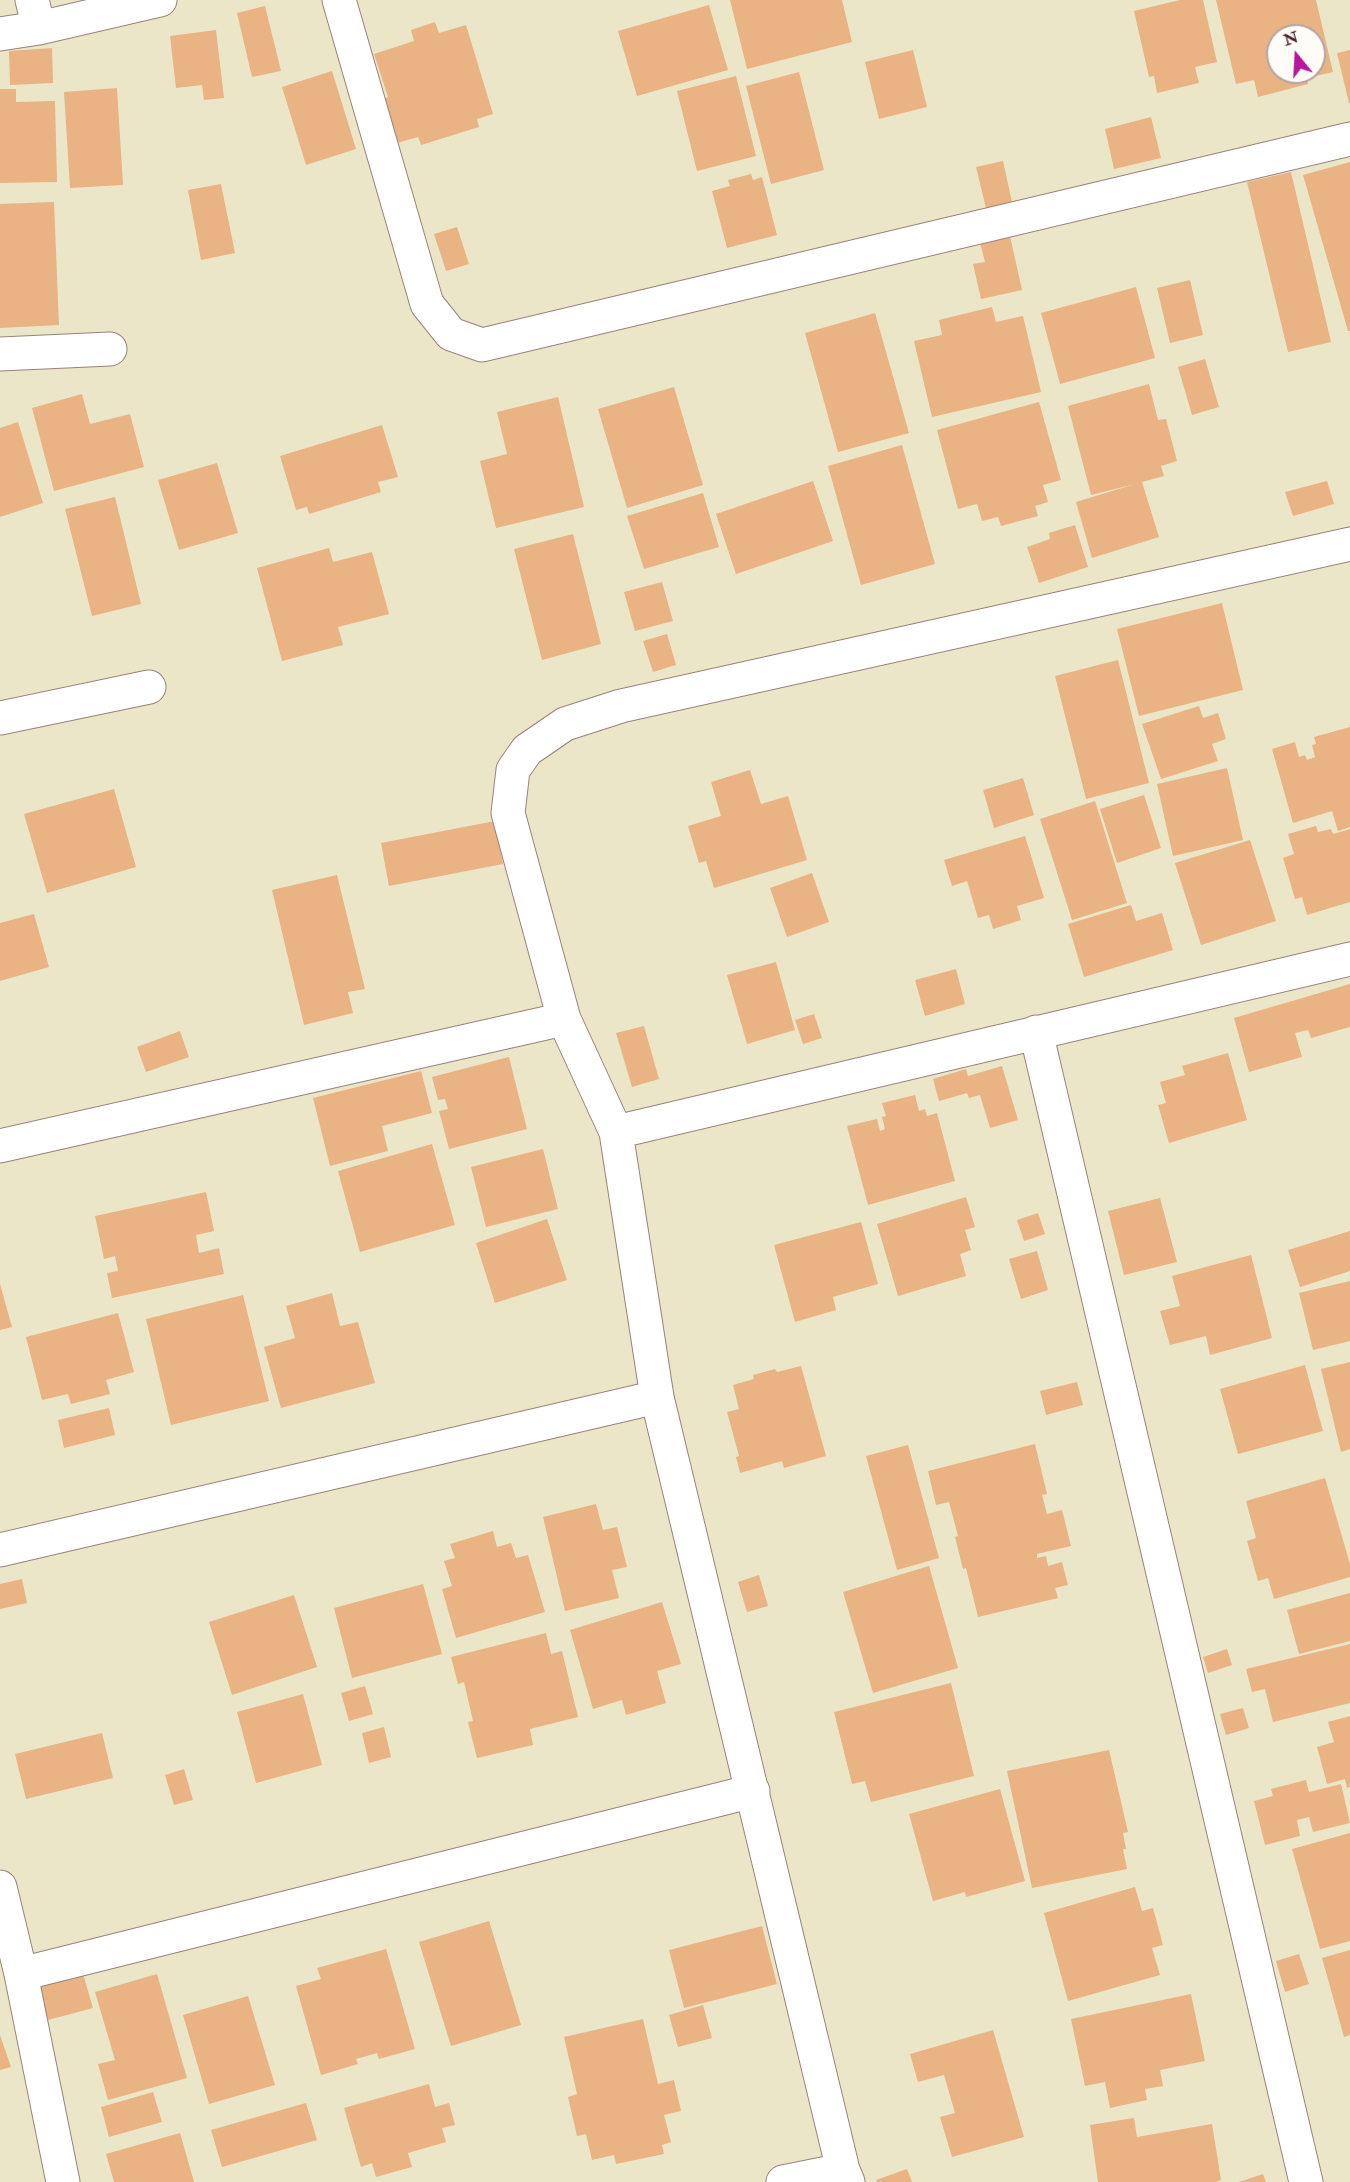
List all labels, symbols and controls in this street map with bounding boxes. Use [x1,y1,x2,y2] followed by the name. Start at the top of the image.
[1266,24,1326,84] north arrow
[1281,27,1301,51] text: N

